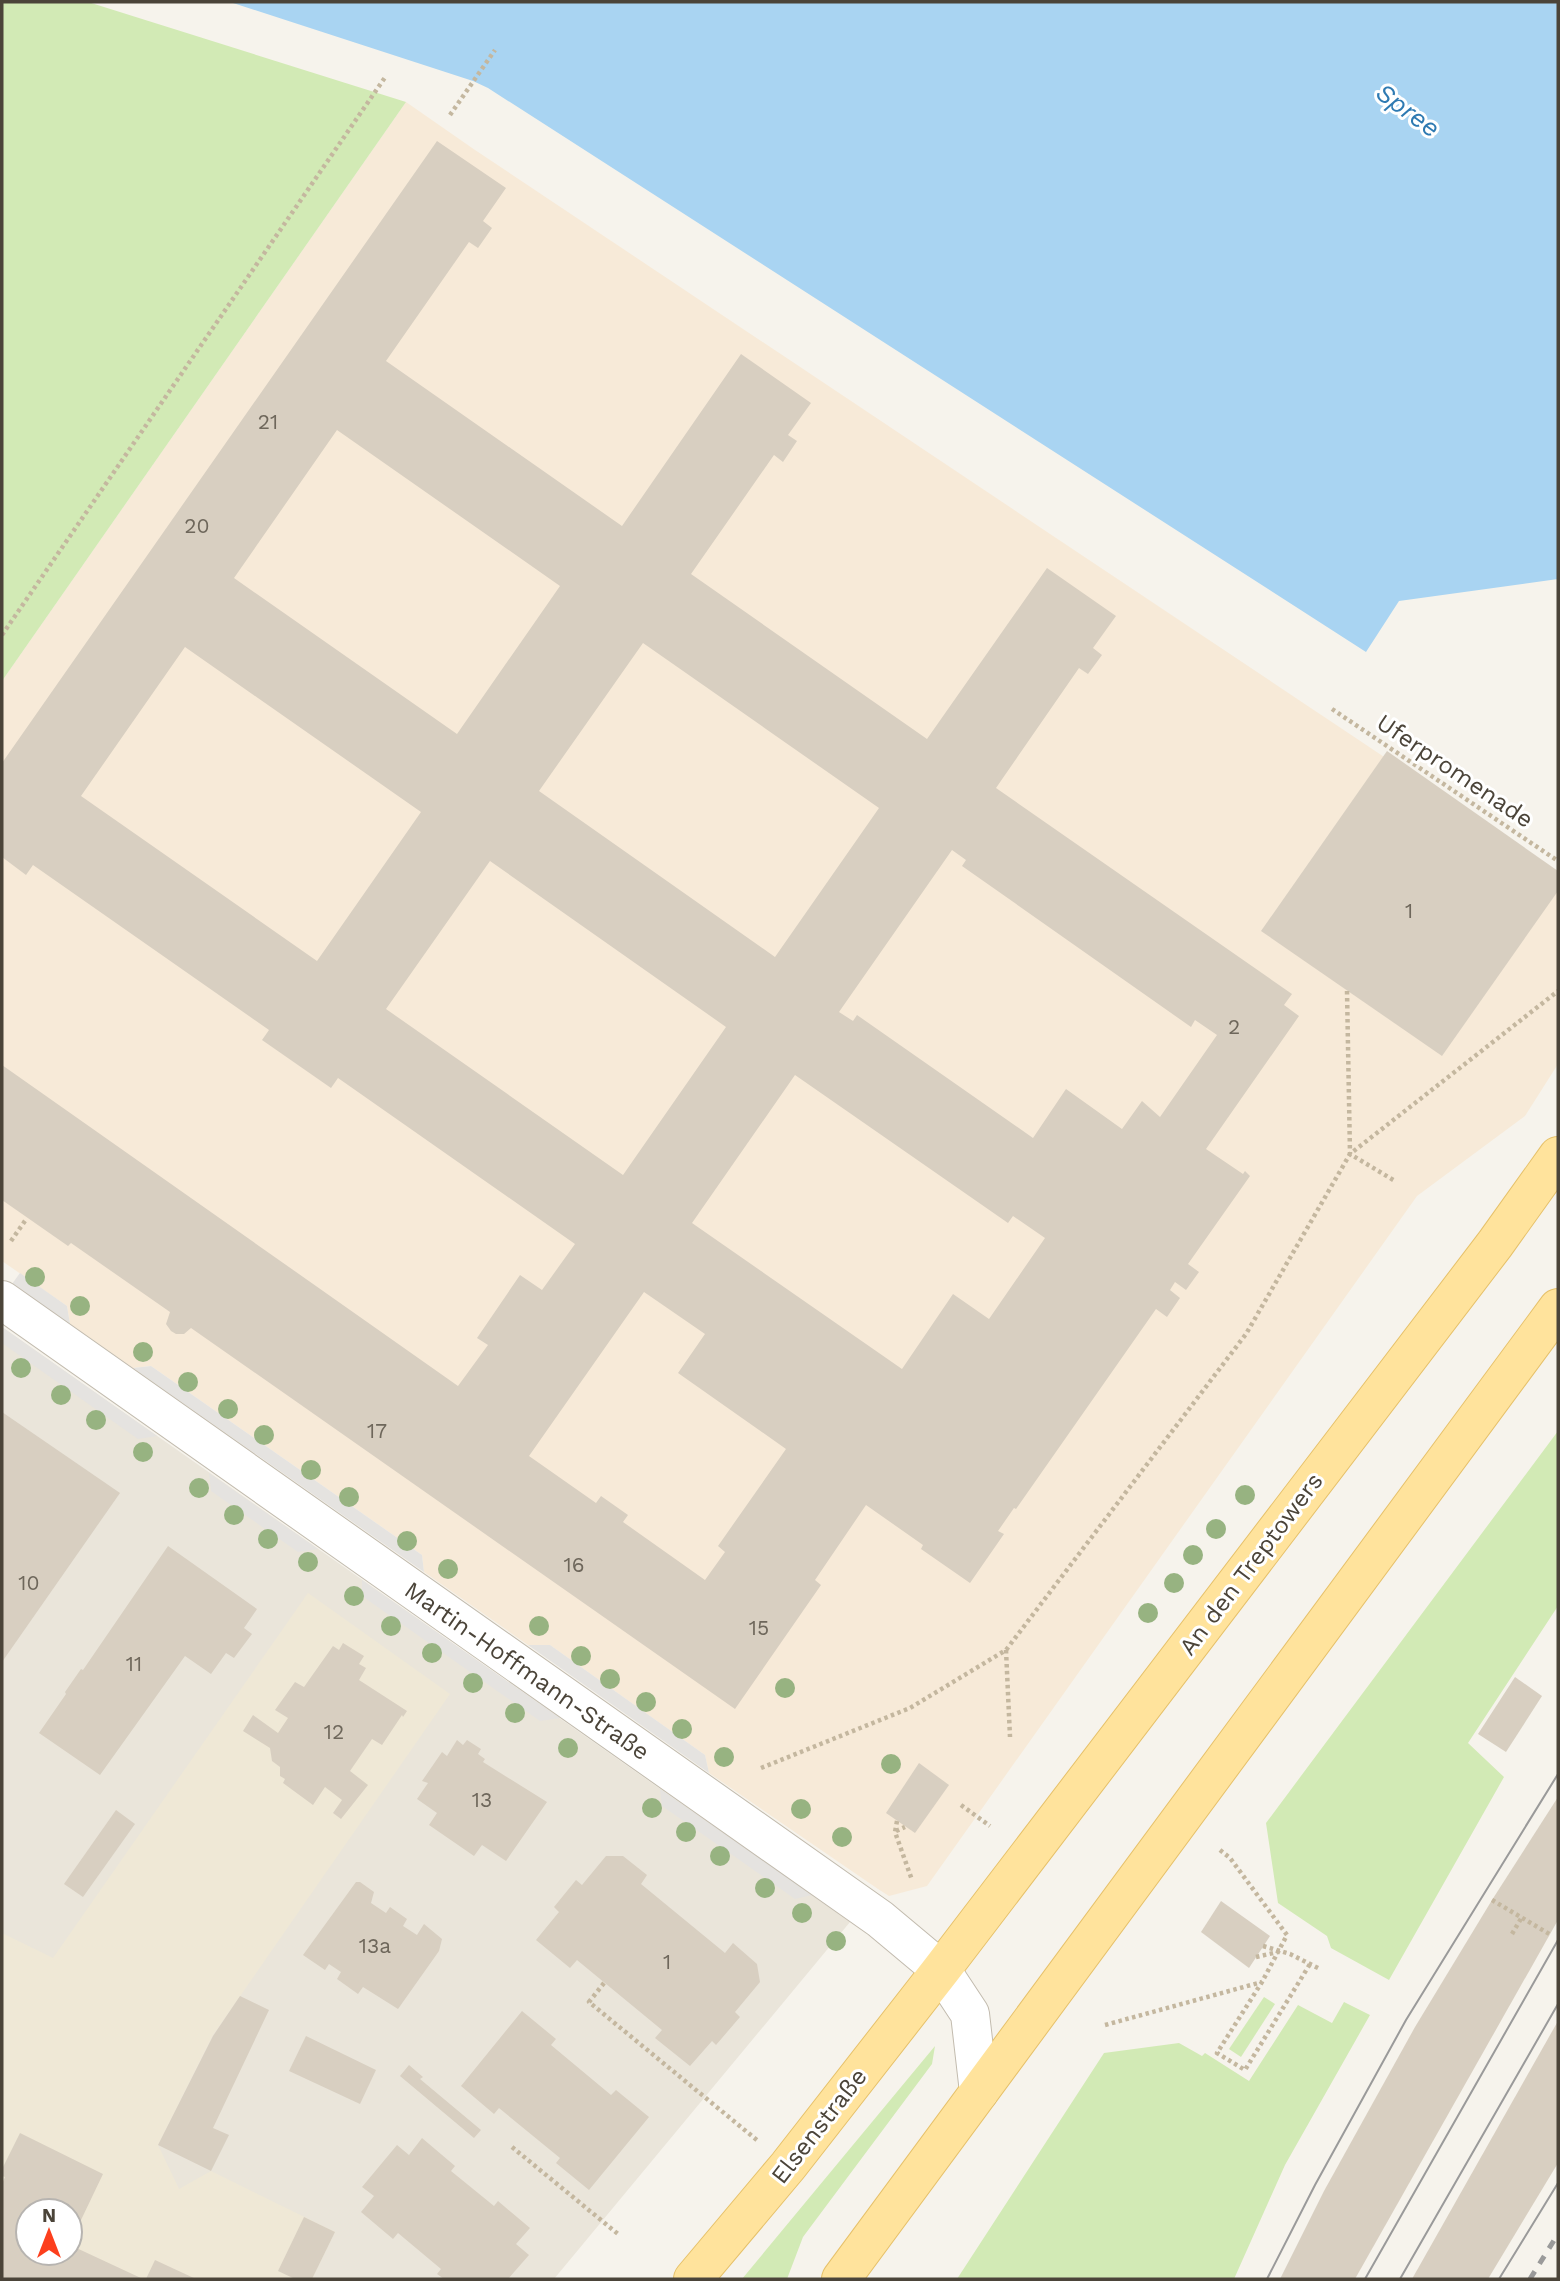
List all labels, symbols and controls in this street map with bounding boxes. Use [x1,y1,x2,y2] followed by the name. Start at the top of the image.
[1370,77,1446,143] water label: Spree
[258,409,278,434] house number: 21
[184,513,210,538] house number: 20
[1371,708,1539,834] street label: Uferpromenade
[1405,898,1413,923] house number: 1
[1228,1014,1240,1039] house number: 2
[367,1418,387,1443] house number: 17
[1173,1467,1329,1661] street label: An den Treptowers
[564,1552,584,1577] house number: 16
[18,1570,40,1595] house number: 10
[399,1576,655,1766] street label: Martin-Hoffmann-Straße
[749,1615,769,1640] house number: 15
[126,1651,142,1676] house number: 11
[324,1719,344,1744] house number: 12
[472,1787,492,1812] house number: 13
[359,1933,391,1958] house number: 13a
[663,1949,671,1974] house number: 1
[765,2063,873,2189] street label: Elsenstraße
[14,2197,84,2267] north arrow
[42,2204,56,2227] text: N

